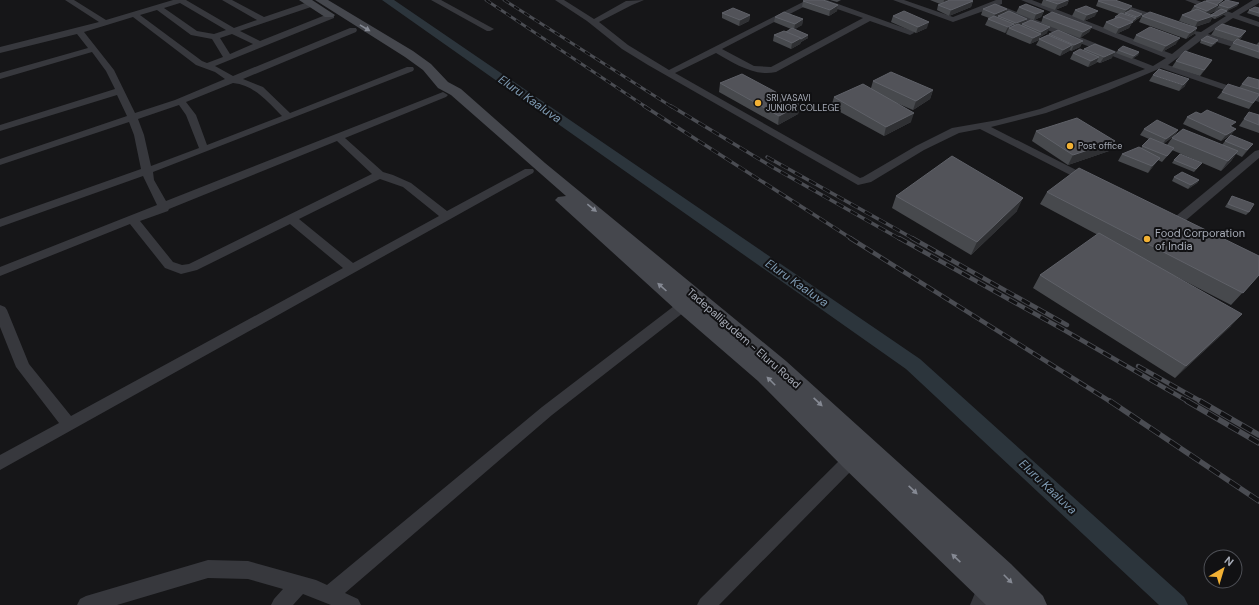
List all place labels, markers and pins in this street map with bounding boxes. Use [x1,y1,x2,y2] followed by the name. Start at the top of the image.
[766,92,839,114] place label: SRI VASAVI JUNIOR COLLEGE
[753,98,763,108] marker: SRI VASAVI JUNIOR COLLEGE
[1078,140,1122,152] place label: Post office
[1065,141,1075,151] marker: Post office
[1155,226,1245,253] place label: Food Corporation of India
[1142,234,1152,244] marker: Food Corporation of India

